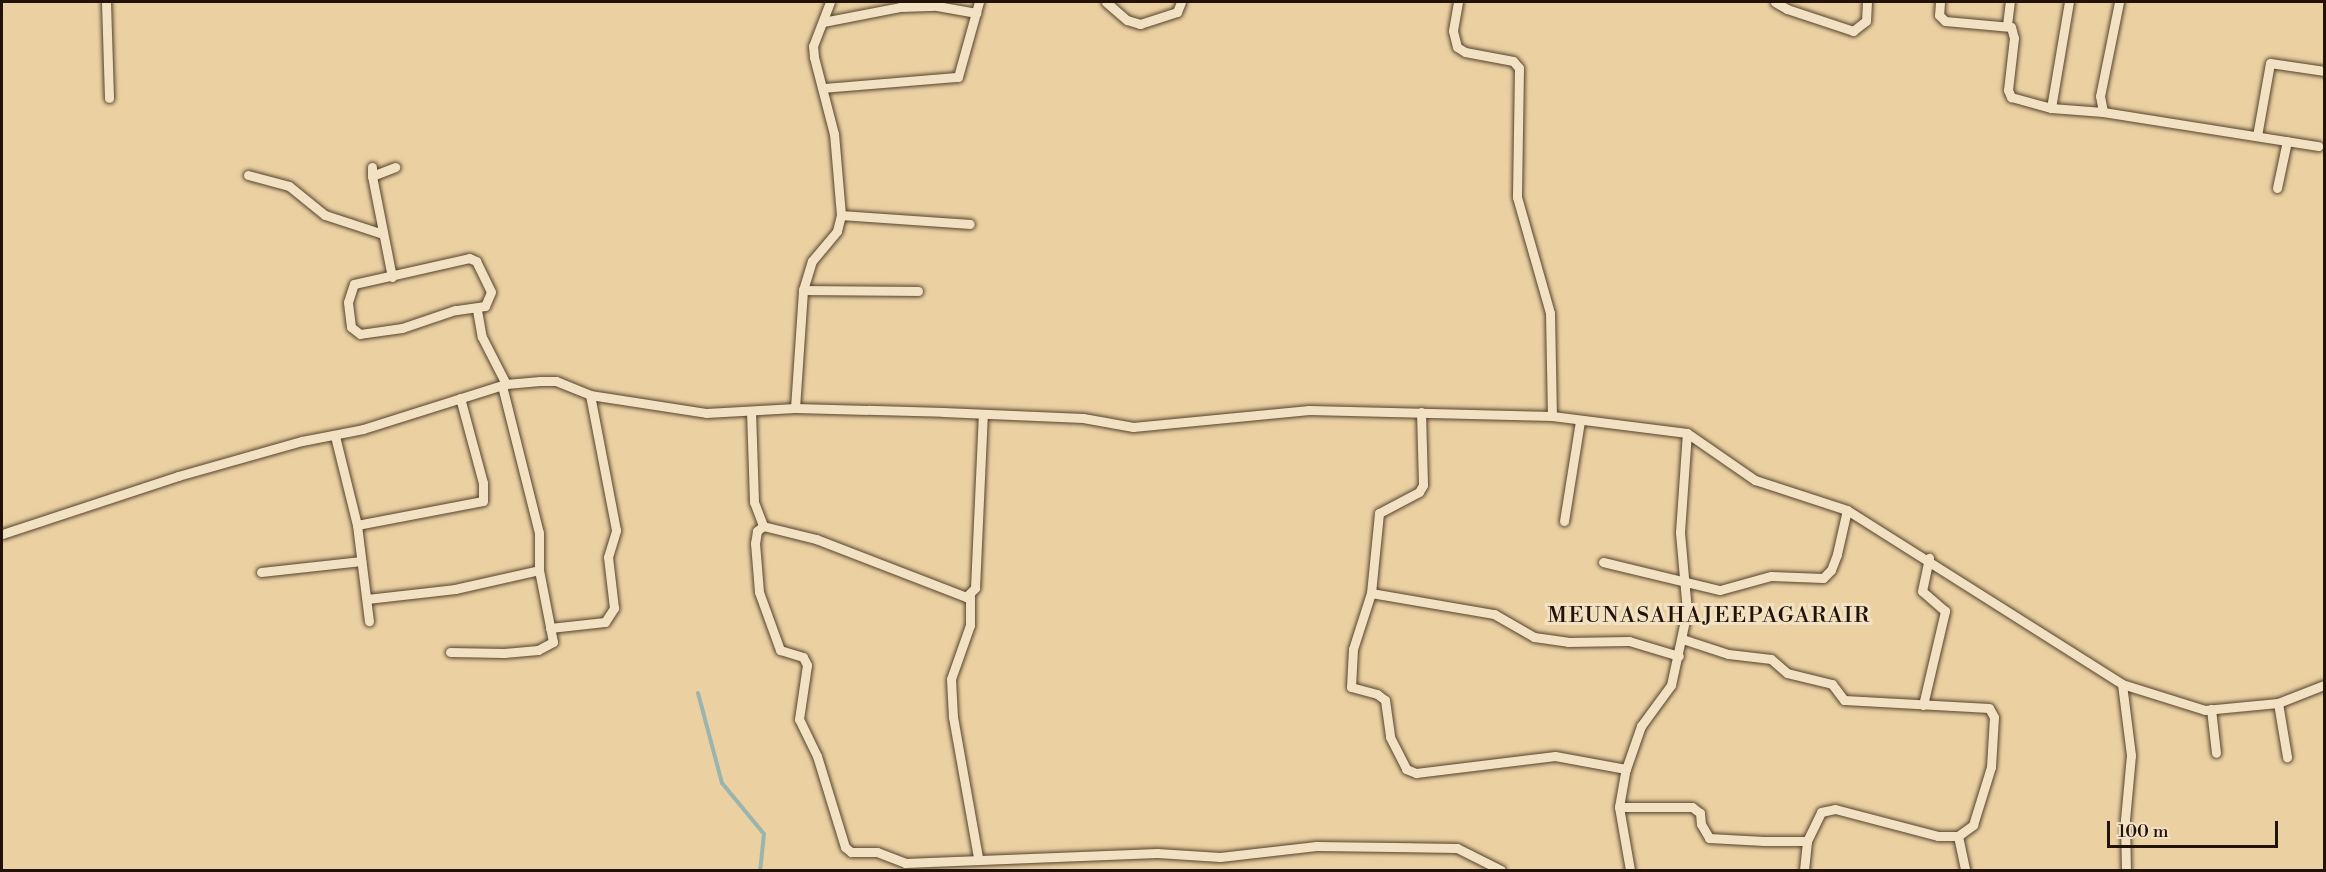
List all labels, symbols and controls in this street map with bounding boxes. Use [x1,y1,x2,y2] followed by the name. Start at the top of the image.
[1547,603,1871,629] district label: MEUNASAHAJEEPAGARAIR
[2110,809,2281,847] scale bar
[2118,820,2169,843] text: 100 m

